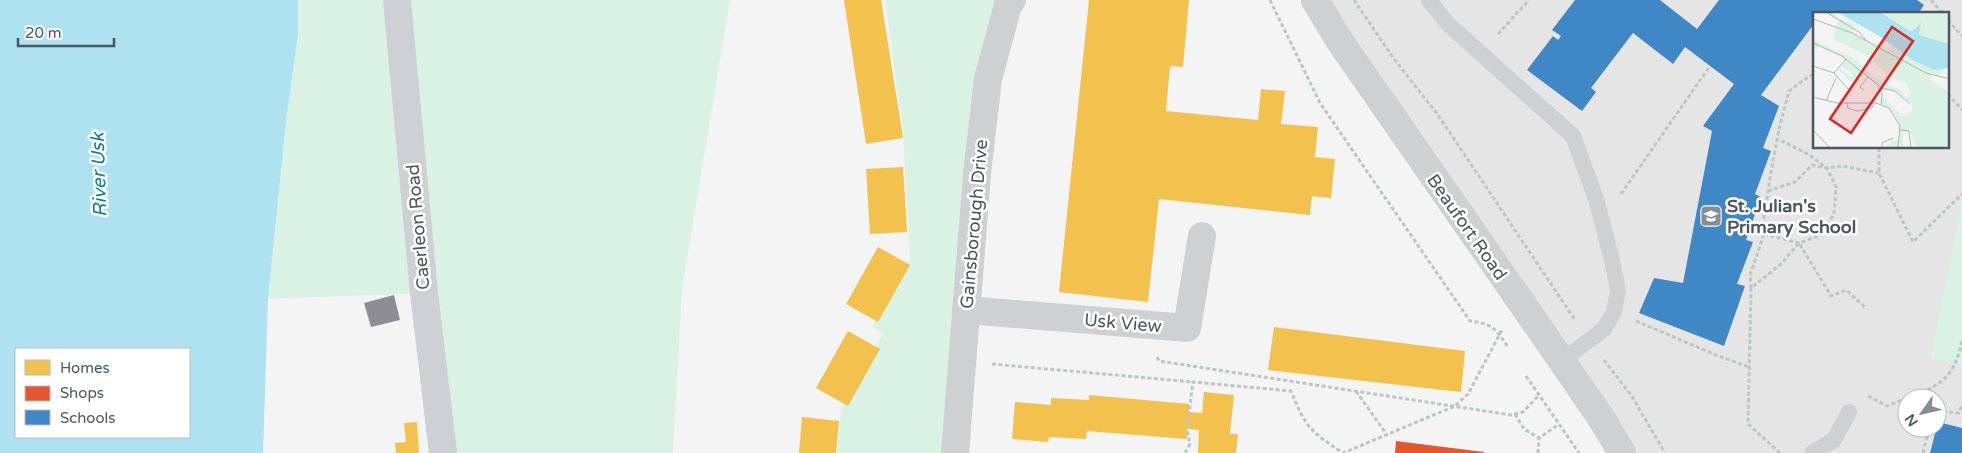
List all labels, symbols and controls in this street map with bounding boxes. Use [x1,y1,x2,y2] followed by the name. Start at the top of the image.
[1813,12,1950,149] inset map
[18,15,114,47] scale bar
[25,24,62,42] text: 20 m
[86,131,111,218] water label: River Usk
[956,138,992,310] street label: Gainsborough Drive
[402,163,434,291] street label: Caerleon Road
[1422,170,1512,284] street label: Beaufort Road
[1727,195,1856,238] place label: St. Julian's Primary School
[1699,204,1723,228] school or university icon: St. Julian's Primary School
[1083,309,1163,337] street label: Usk View
[15,348,190,438] legend
[60,359,110,377] text: Homes
[60,384,104,402] text: Shops
[1897,388,1947,438] north arrow
[60,409,116,427] text: Schools
[1901,411,1922,429] text: N

